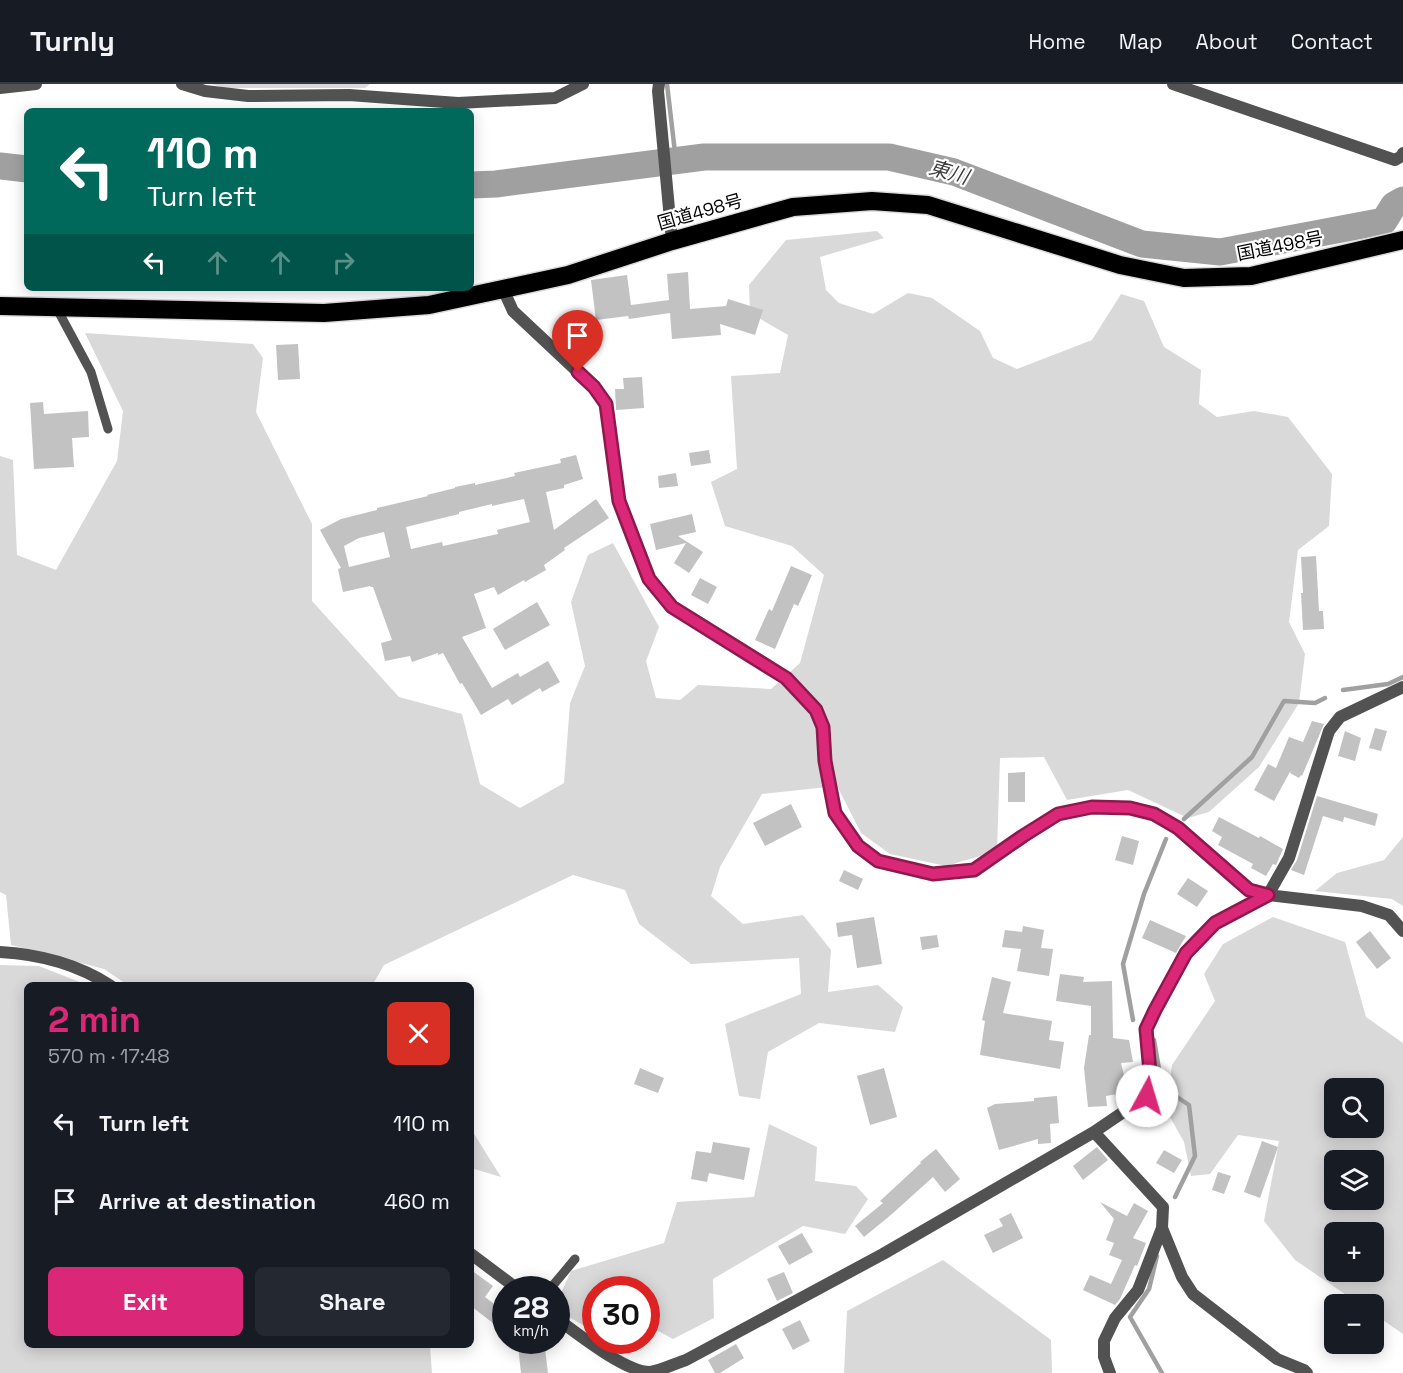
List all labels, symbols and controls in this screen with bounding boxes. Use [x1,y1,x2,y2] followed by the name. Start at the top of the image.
[30,23,115,59] text: Turnly
[1028,28,1086,55] text: Home
[1119,28,1163,55] text: Map
[1196,28,1258,55] text: About
[1291,28,1373,55] text: Contact
[147,127,259,180] text: 110 m
[48,132,126,210] icon: left
[926,154,974,191] water label: 東川
[147,179,257,214] text: Turn left
[655,188,745,235] street label: 国道498号
[1235,226,1325,265] street label: 国道498号
[138,246,171,279] icon: left
[201,246,234,279] icon: ahead
[264,246,297,279] icon: ahead
[327,246,360,279] icon: right
[552,310,603,372] pin
[561,319,594,352] icon: arrive
[48,997,141,1043] text: 2 min
[387,1002,450,1065] button: close
[48,1043,170,1069] text: 570 m · 17:48
[1115,1064,1179,1128] position arrow
[1324,1078,1384,1354] map controls
[1324,1078,1384,1138] button: search
[48,1107,81,1140] icon: left
[99,1109,189,1137] text: Turn left
[393,1109,450,1137] text: 110 m
[1324,1150,1384,1210] button: layers
[48,1185,81,1218] icon: arrive
[99,1187,316,1215] text: Arrive at destination
[384,1187,450,1215] text: 460 m
[1324,1222,1384,1282] button: +
[48,1267,243,1336] button: Exit
[255,1267,450,1336] button: Share
[582,1276,660,1354] speed limit sign: 30
[513,1288,549,1327] text: 28
[1324,1294,1384,1354] button: −
[513,1321,549,1340] text: km/h

